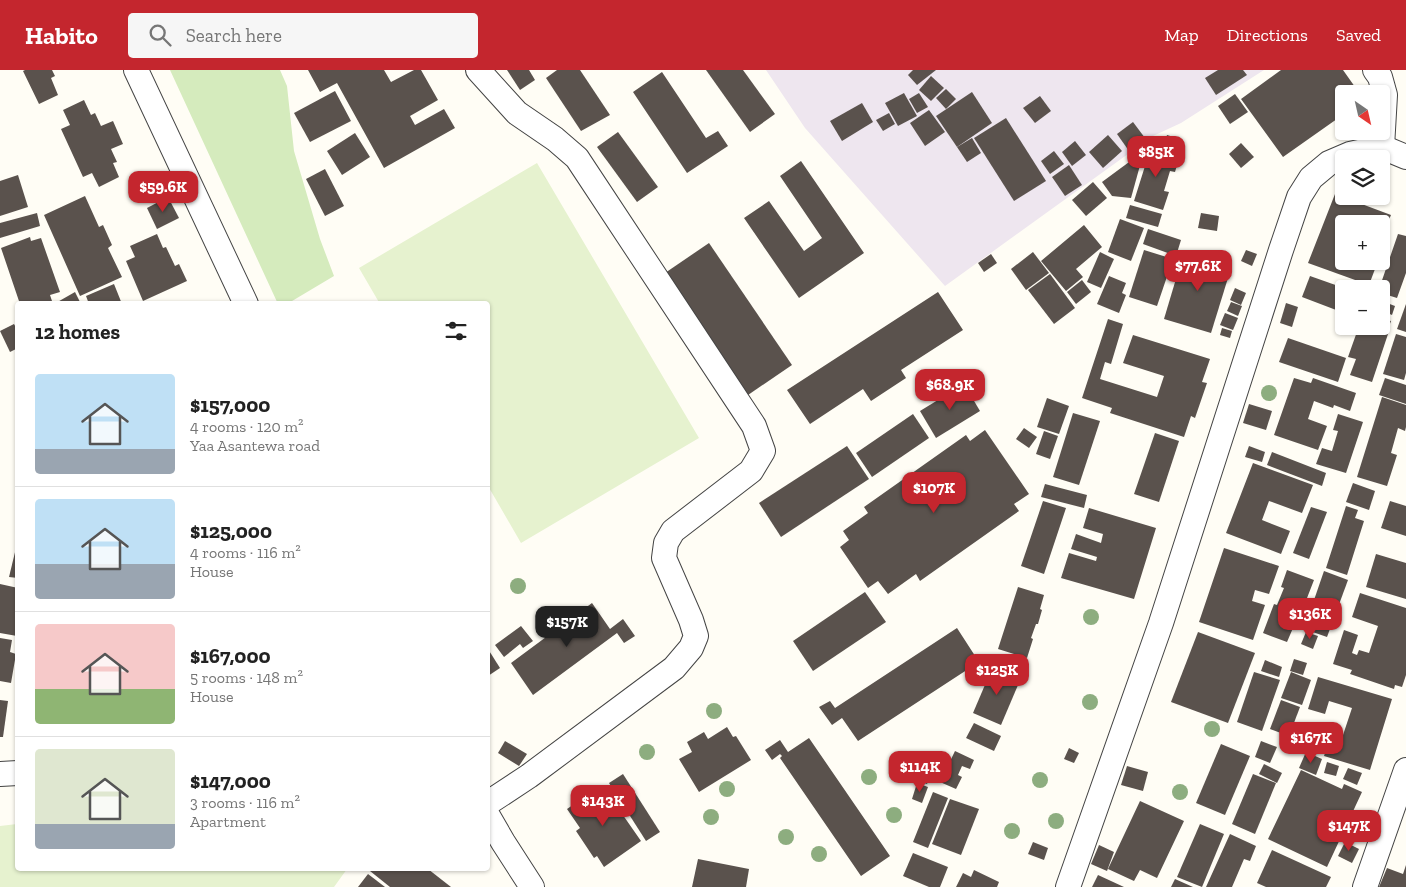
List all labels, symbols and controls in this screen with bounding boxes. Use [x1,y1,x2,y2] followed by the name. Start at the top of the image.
[128,13,478,58] search box
[25,21,98,50] text: Habito
[146,21,174,49] icon: search
[186,24,282,47] text: Search here
[1164,24,1199,46] text: Map
[1227,24,1308,46] text: Directions
[1336,24,1381,46] text: Saved
[1335,85,1390,140] north arrow
[1335,85,1390,335] map controls
[1126,136,1186,178] pin: $85K
[1138,142,1174,161] text: $85K
[1335,150,1390,205] button: layers
[122,170,204,213] pin: $59.6K
[139,177,187,196] text: $59.6K
[1335,215,1390,270] button: +
[1157,250,1239,292] pin: $77.6K
[1175,256,1221,275] text: $77.6K
[1335,280,1390,335] button: −
[442,317,470,345] icon: filters
[35,319,120,344] text: 12 homes
[909,368,991,411] pin: $68.9K
[926,375,974,394] text: $68.9K
[190,392,270,417] text: $157,000
[75,394,135,454] icon: home
[190,417,304,436] text: 4 rooms · 120 m²
[190,436,320,455] text: Yaa Asantewa road
[899,472,969,514] pin: $107K
[913,478,955,497] text: $107K
[190,518,272,543] text: $125,000
[75,519,135,579] icon: home
[190,543,301,562] text: 4 rooms · 116 m²
[190,562,233,581] text: House
[1275,598,1345,640] pin: $136K
[1289,604,1331,623] text: $136K
[532,606,602,648] pin: $157K
[546,612,588,631] text: $157K
[190,643,271,668] text: $167,000
[75,644,135,704] icon: home
[962,654,1032,696] pin: $125K
[976,660,1018,679] text: $125K
[190,668,303,687] text: 5 rooms · 148 m²
[190,687,233,706] text: House
[1276,722,1346,764] pin: $167K
[1290,728,1332,747] text: $167K
[885,750,955,793] pin: $114K
[900,757,940,776] text: $114K
[190,768,271,793] text: $147,000
[75,769,135,829] icon: home
[568,784,638,827] pin: $143K
[582,791,624,810] text: $143K
[190,793,300,812] text: 3 rooms · 116 m²
[1314,810,1384,852] pin: $147K
[190,812,266,831] text: Apartment
[1328,816,1370,835] text: $147K

